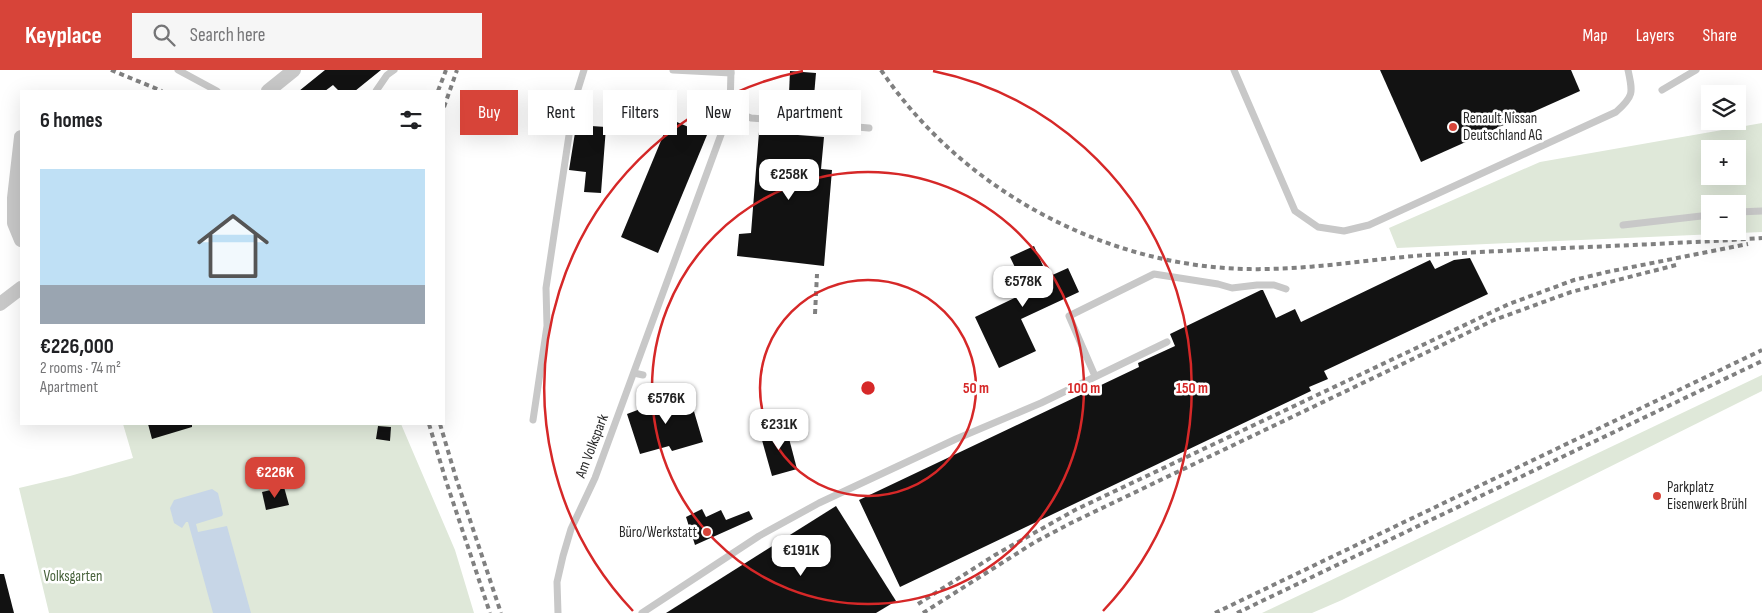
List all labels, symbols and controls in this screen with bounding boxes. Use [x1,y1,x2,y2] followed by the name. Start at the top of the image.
[132,13,482,58] search box
[25,21,102,50] text: Keyplace
[150,21,178,49] icon: search
[190,24,265,47] text: Search here
[1583,25,1608,46] text: Map
[1636,25,1675,46] text: Layers
[1703,25,1737,46] text: Share
[1701,85,1746,240] map controls
[1701,85,1746,130] button: layers
[460,90,518,135] chip: Buy
[528,90,593,135] chip: Rent
[603,90,677,135] chip: Filters
[687,90,749,135] chip: New
[759,90,861,135] chip: Apartment
[397,106,425,134] icon: filters
[40,108,103,133] text: 6 homes
[1463,109,1542,145] place label: Renault Nissan Deutschland AG
[1447,121,1459,133] marker: Renault Nissan Deutschland AG
[1701,140,1746,185] button: +
[754,158,824,201] pin: €258K
[770,165,808,184] text: €258K
[1701,195,1746,240] button: −
[188,201,278,291] icon: home
[988,266,1058,308] pin: €578K
[1004,272,1042,291] text: €578K
[40,334,114,359] text: €226,000
[40,359,121,378] text: 2 rooms · 74 m²
[40,378,98,397] text: Apartment
[859,379,877,397] centre of rings
[963,379,989,398] text: 50 m
[1068,379,1100,398] text: 100 m
[1176,379,1208,398] text: 150 m
[631,382,701,425] pin: €576K
[647,389,685,408] text: €576K
[744,408,814,451] pin: €231K
[571,411,613,482] street label: Am Volkspark
[761,415,797,434] text: €231K
[240,456,310,499] pin: €226K
[256,463,294,482] text: €226K
[1667,478,1747,514] place label: Parkplatz Eisenwerk Brühl
[1651,490,1663,502] marker: Parkplatz Eisenwerk Brühl
[619,523,697,542] place label: Büro/Werkstatt
[701,526,713,538] marker: Büro/Werkstatt
[766,534,836,577] pin: €191K
[783,541,819,560] text: €191K
[43,567,103,586] park label: Volksgarten

